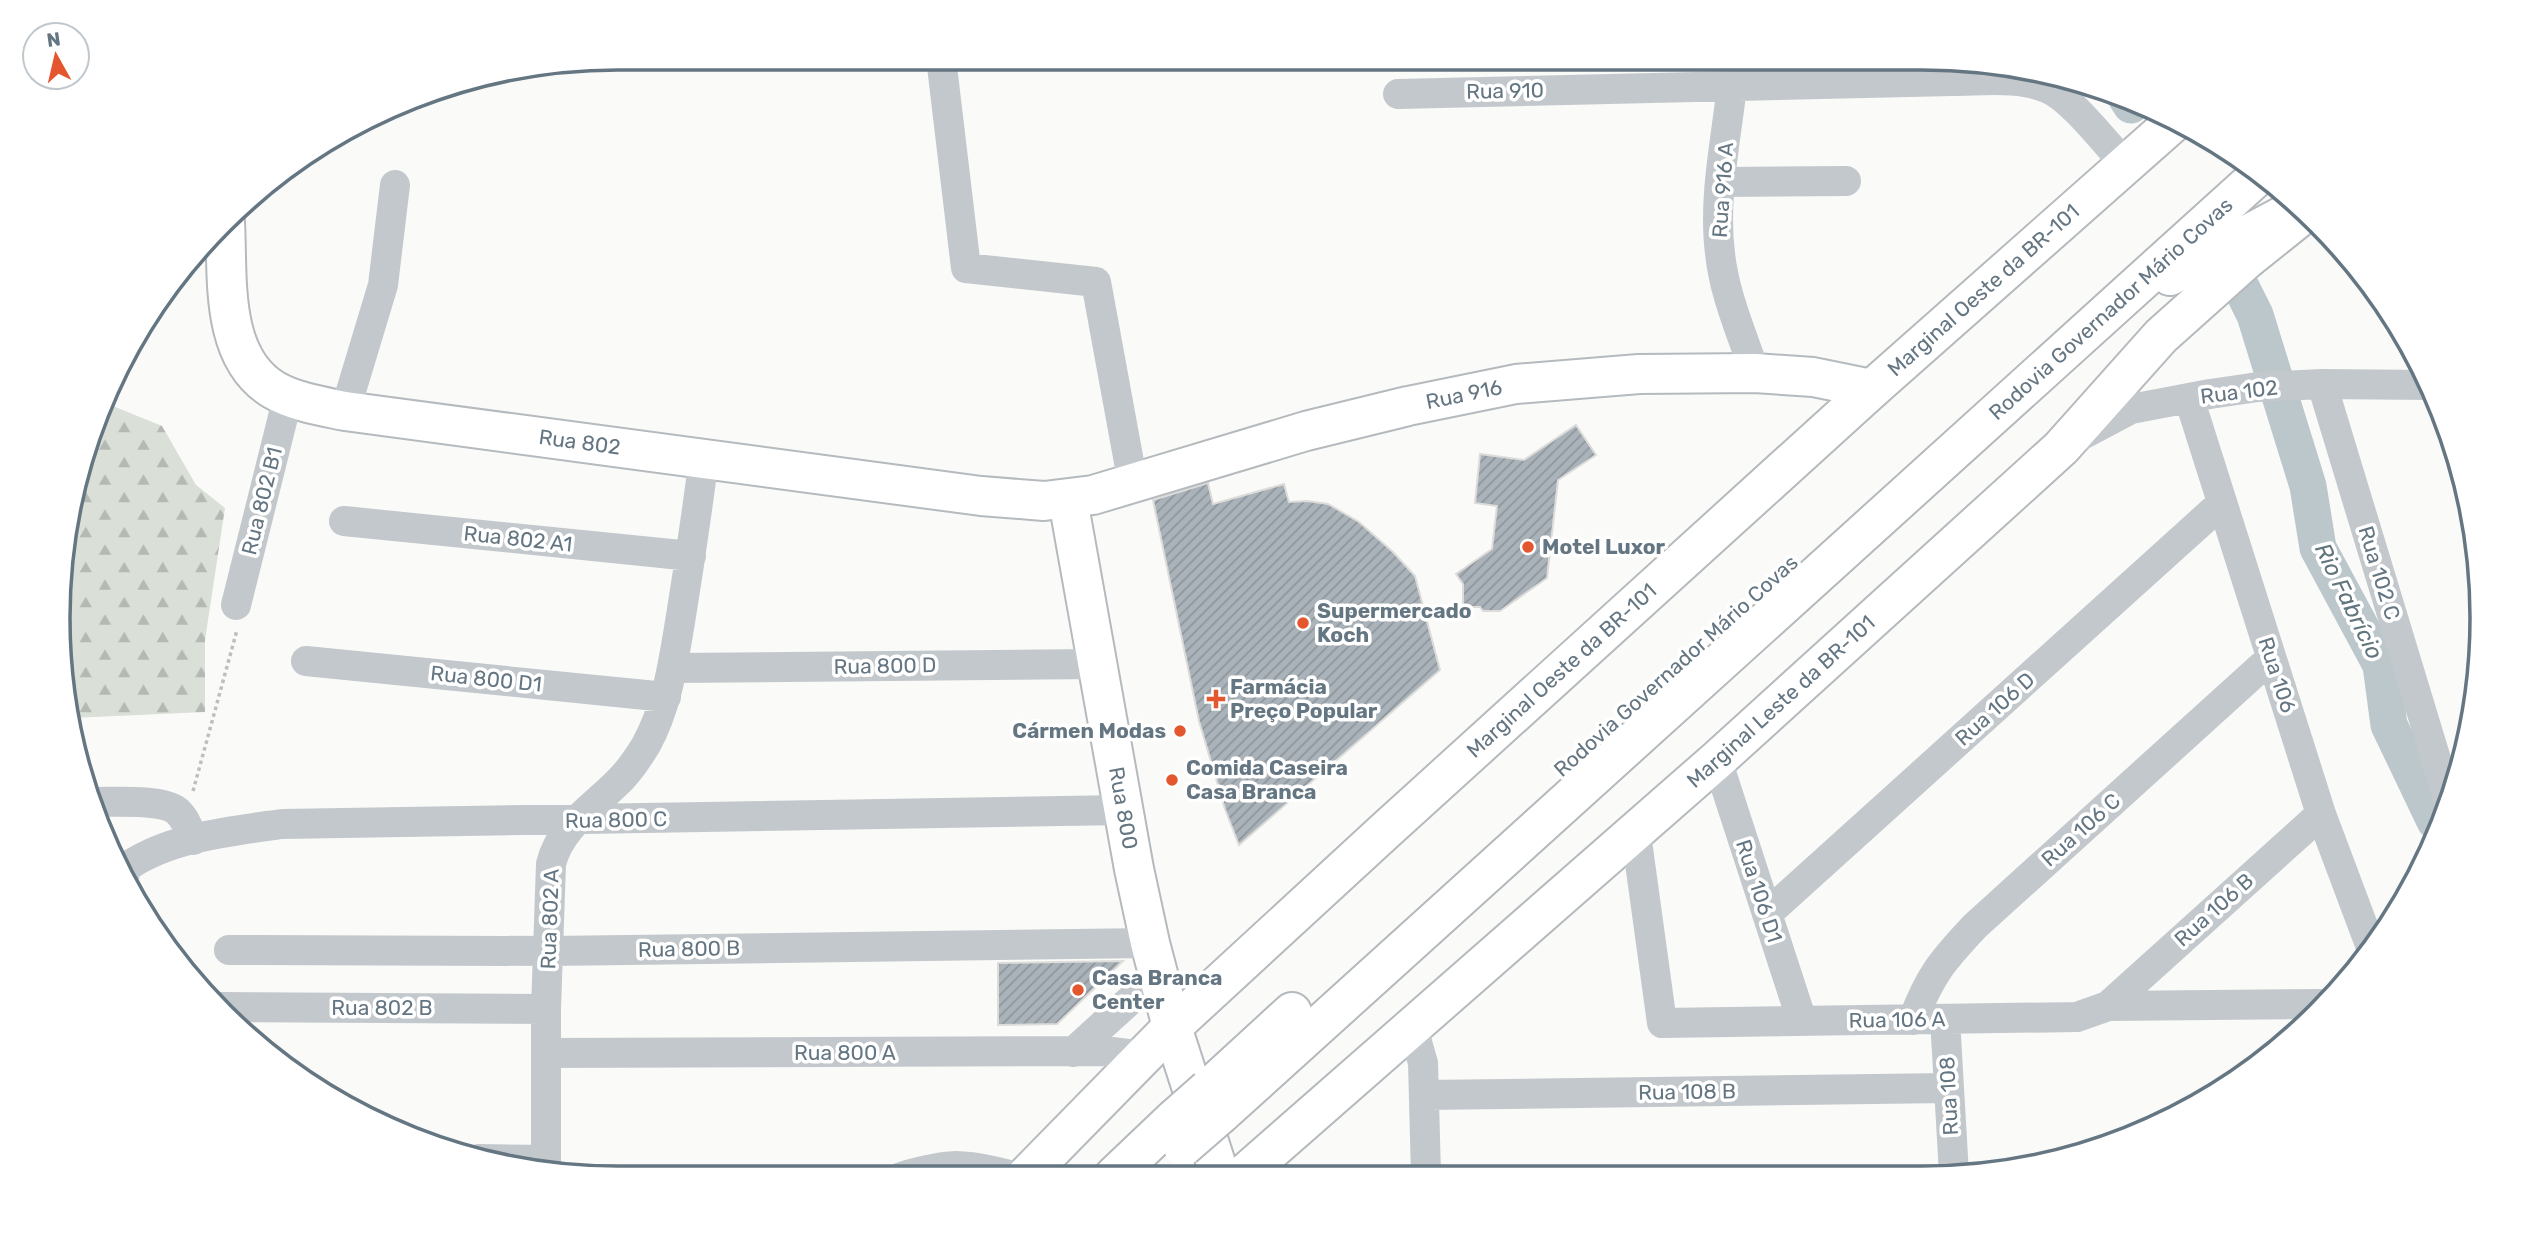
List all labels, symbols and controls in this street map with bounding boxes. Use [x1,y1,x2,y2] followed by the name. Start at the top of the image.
[21,21,91,91] north arrow
[45,27,62,52] text: N
[1466,77,1544,104] street label: Rua 910
[1707,141,1738,239] street label: Rua 916 A
[1984,192,2237,425] street label: Rodovia Governador Mário Covas
[1882,199,2084,381] street label: Marginal Oeste da BR-101
[1423,374,1504,414] street label: Rua 916
[2199,374,2279,409] street label: Rua 102
[537,424,622,460] street label: Rua 802
[236,444,287,557] street label: Rua 802 B1
[463,520,574,557] street label: Rua 802 A1
[2353,523,2406,623] street label: Rua 102 C
[1542,534,1666,559] place label: Motel Luxor
[2309,538,2389,664] water label: Rio Fabrício
[1520,539,1536,555] marker: Motel Luxor
[1549,549,1803,782] street label: Rodovia Governador Mário Covas
[1461,578,1661,763] street label: Marginal Oeste da BR-101
[1317,598,1472,647] place label: Supermercado Koch
[1681,610,1880,793] street label: Marginal Leste da BR-101
[1295,615,1311,631] marker: Supermercado Koch
[2254,634,2301,716] street label: Rua 106
[833,652,937,679] street label: Rua 800 D
[429,660,543,697] street label: Rua 800 D1
[1950,667,2039,751] street label: Rua 106 D
[1230,674,1378,723] place label: Farmácia Preço Popular
[1208,691,1224,707] marker: Farmácia Preço Popular
[1012,718,1166,743] place label: Cármen Modas
[1172,723,1188,739] marker: Cármen Modas
[1186,755,1348,804] place label: Comida Caseira Casa Branca
[1104,765,1143,851] street label: Rua 800
[1164,772,1180,788] marker: Comida Caseira Casa Branca
[2036,788,2125,871] street label: Rua 106 C
[565,806,667,833] street label: Rua 800 C
[1731,836,1788,945] street label: Rua 106 D1
[535,868,564,970] street label: Rua 802 A
[2169,868,2258,951] street label: Rua 106 B
[638,935,740,962] street label: Rua 800 B
[1092,965,1222,1014] place label: Casa Branca Center
[1070,982,1086,998] marker: Casa Branca Center
[331,995,433,1020] street label: Rua 802 B
[1848,1006,1946,1033] street label: Rua 106 A
[794,1040,896,1065] street label: Rua 800 A
[1934,1056,1963,1136] street label: Rua 108
[1638,1078,1736,1105] street label: Rua 108 B

